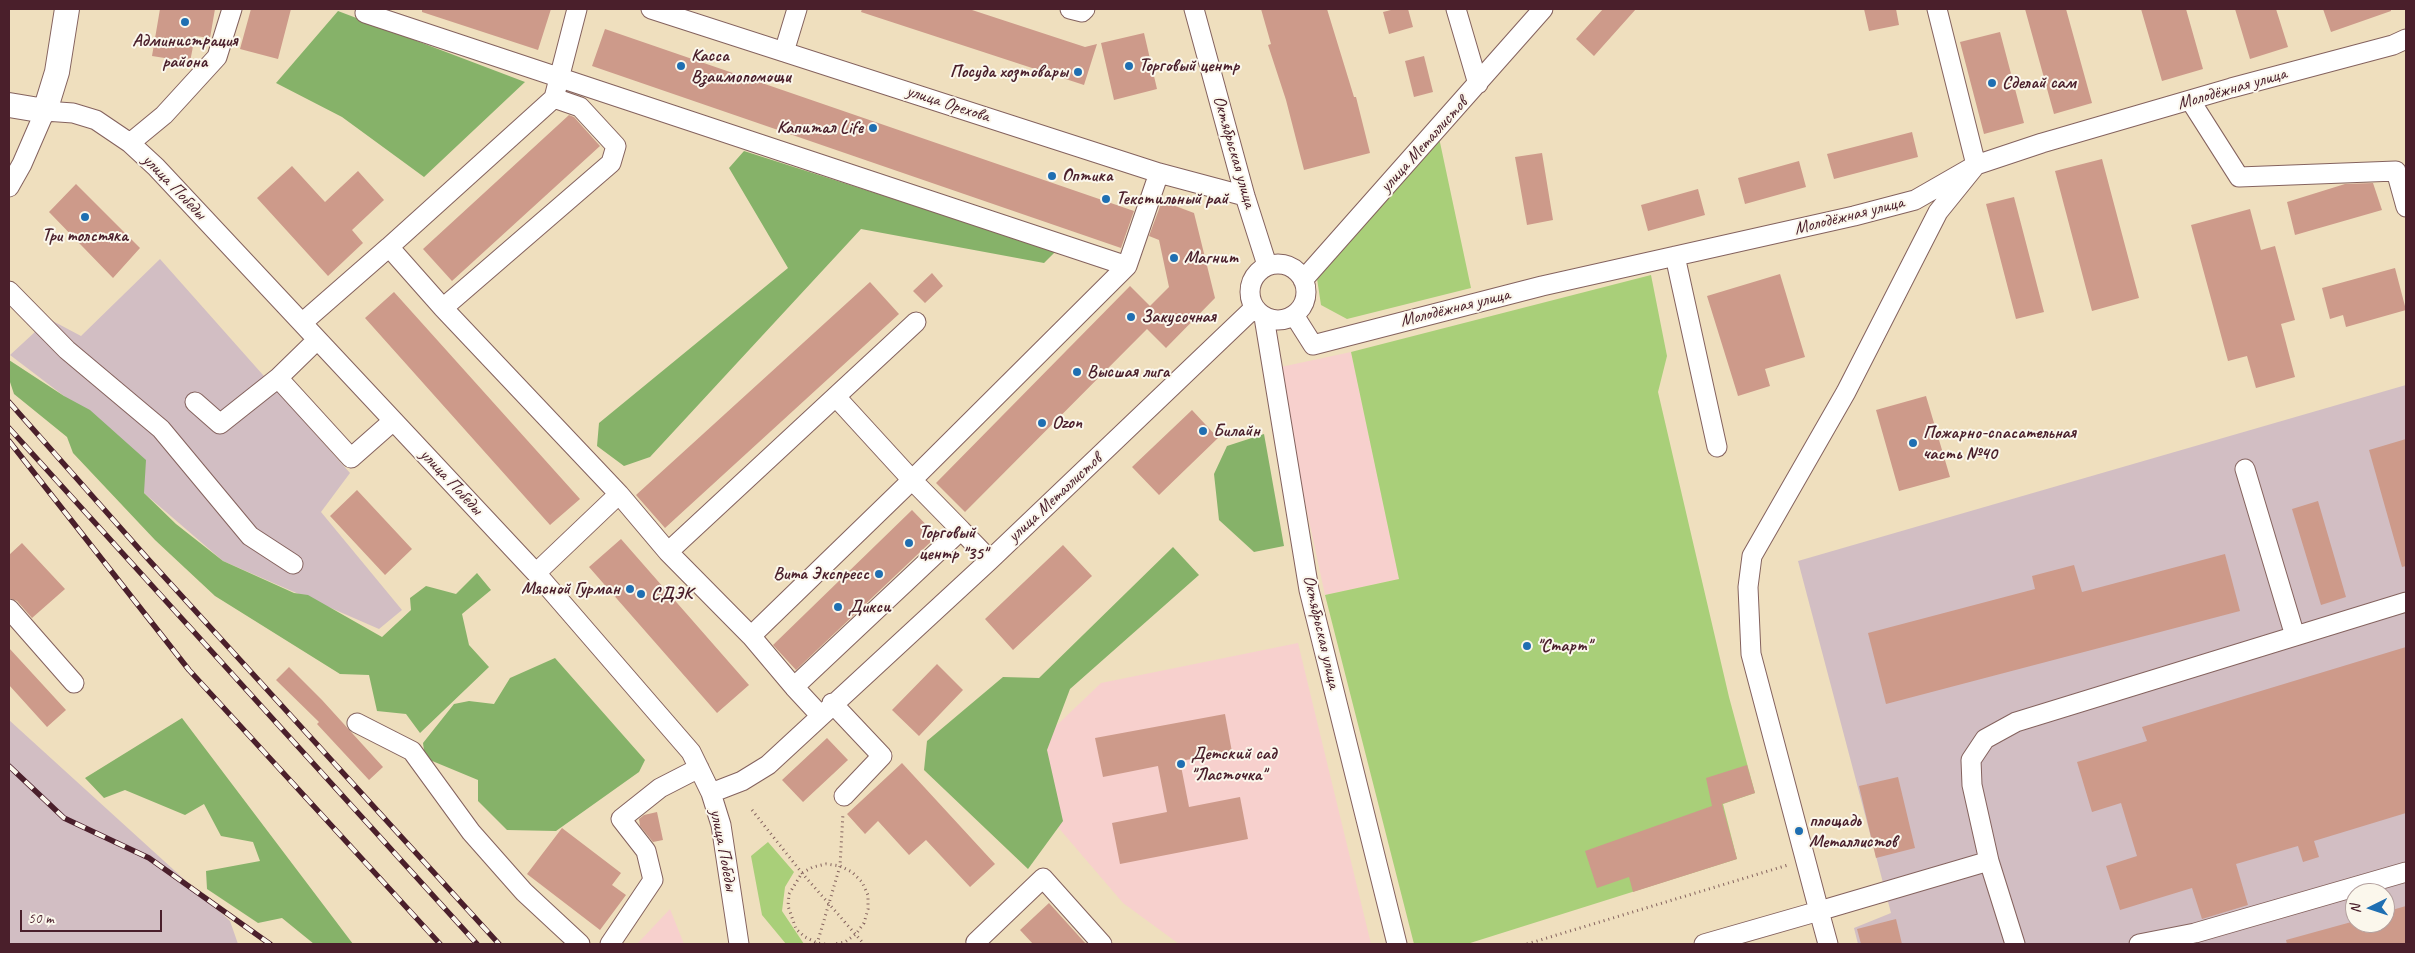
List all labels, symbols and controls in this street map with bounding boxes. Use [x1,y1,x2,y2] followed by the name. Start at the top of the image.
[179,16,191,28] marker: Администрация района
[132,30,238,72] place label: Администрация района
[691,45,791,88] place label: Касса Взаимопомощи
[1139,55,1239,77] place label: Торговый центр
[675,60,687,72] marker: Касса Взаимопомощи
[1123,60,1135,72] marker: Торговый центр
[950,61,1068,83] place label: Посуда хозтовары
[2175,63,2289,115] street label: Молодёжная улица
[1072,66,1084,78] marker: Посуда хозтовары
[2002,72,2076,94] place label: Сделай сам
[1986,77,1998,89] marker: Сделай сам
[904,80,992,128] street label: улица Орехова
[1208,93,1260,211] street label: Октябрьская улица
[1376,93,1472,197] street label: улица Металлистов
[777,117,863,139] place label: Капитал Life
[867,122,879,134] marker: Капитал Life
[137,150,211,224] street label: улица Победы
[1062,165,1113,187] place label: Оптика
[1046,170,1058,182] marker: Оптика
[1116,188,1228,210] place label: Текстильный рай
[1792,192,1906,240] street label: Молодёжная улица
[1100,193,1112,205] marker: Текстильный рай
[79,211,91,223] marker: Три толстяка
[42,225,128,247] place label: Три толстяка
[1184,247,1238,269] place label: Магнит
[1168,252,1180,264] marker: Магнит
[1398,284,1512,332] street label: Молодёжная улица
[1141,306,1216,328] place label: Закусочная
[1125,311,1137,323] marker: Закусочная
[1087,361,1169,383] place label: Высшая лига
[1071,366,1083,378] marker: Высшая лига
[1052,412,1082,434] place label: Ozon
[1036,417,1048,429] marker: Ozon
[1213,420,1260,442] place label: Билайн
[1923,422,2076,464] place label: Пожарно-спасательная часть №40
[1197,425,1209,437] marker: Билайн
[1907,437,1919,449] marker: Пожарно-спасательная часть №40
[415,444,487,520] street label: улица Победы
[1003,449,1107,547] street label: улица Металлистов
[919,522,987,564] place label: Торговый центр "35"
[903,537,915,549] marker: Торговый центр "35"
[773,563,869,585] place label: Вита Экспресс
[873,568,885,580] marker: Вита Экспресс
[1297,573,1345,691] street label: Октябрьская улица
[521,578,620,600] place label: Мясной Гурман
[624,583,636,595] marker: Мясной Гурман
[651,583,692,605] place label: СДЭК
[635,588,647,600] marker: СДЭК
[848,596,891,618] place label: Дикси
[832,601,844,613] marker: Дикси
[1537,635,1591,657] place label: "Старт"
[1521,640,1533,652] marker: "Старт"
[1191,743,1276,786] place label: Детский сад "Ласточка"
[1175,758,1187,770] marker: Детский сад "Ласточка"
[705,807,741,893] street label: улица Победы
[1809,810,1897,852] place label: площадь Металлистов
[1793,825,1805,837] marker: площадь Металлистов
[2345,883,2395,933] north arrow
[22,900,165,932] scale bar
[2347,904,2364,914] text: N
[28,909,54,928] text: 50 m

